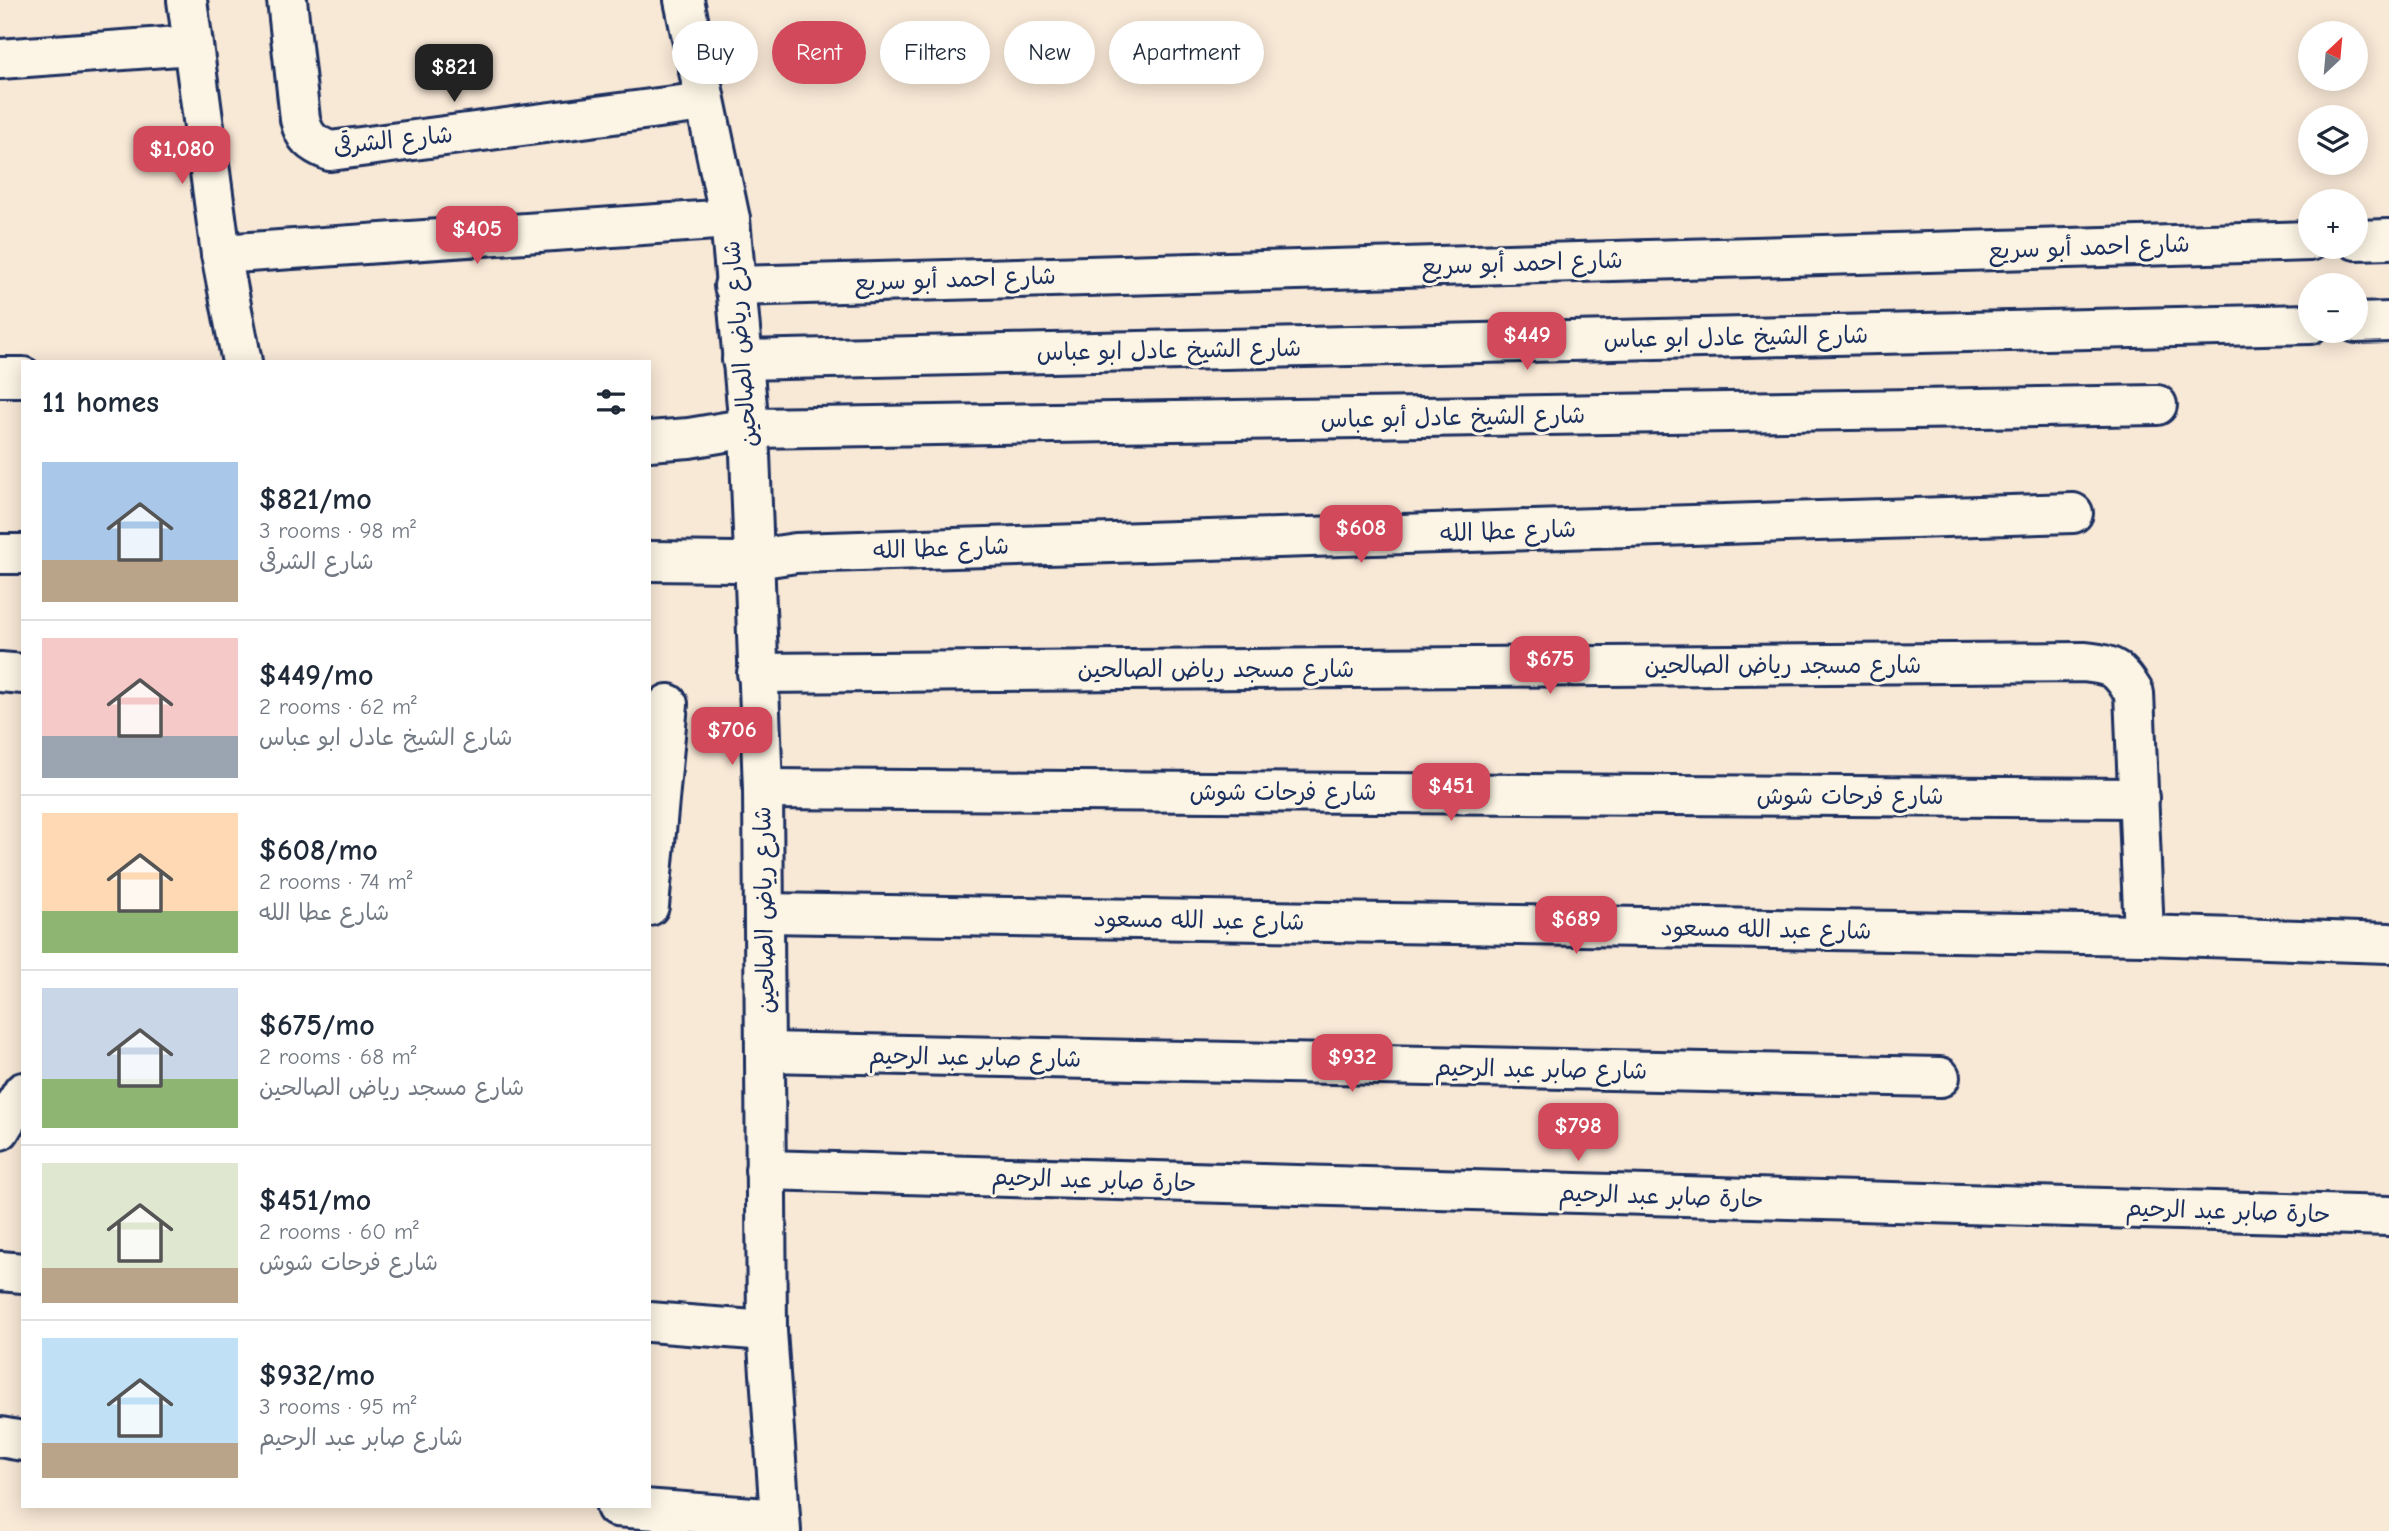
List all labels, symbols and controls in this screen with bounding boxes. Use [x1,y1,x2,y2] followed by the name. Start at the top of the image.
[672,21,758,84] chip: Buy
[772,21,866,84] chip: Rent
[880,21,990,84] chip: Filters
[1004,21,1095,84] chip: New
[1109,21,1264,84] chip: Apartment
[2298,21,2368,91] north arrow
[2298,21,2368,343] map controls
[413,44,495,104] pin: $821
[431,53,477,80] text: $821
[2298,105,2368,175] button: layers
[332,119,454,163] street label: شارع الشرقى
[125,127,239,186] pin: $1,080
[149,135,215,162] text: $1,080
[2298,189,2368,259] button: +
[436,206,518,266] pin: $405
[452,215,502,242] text: $405
[1988,228,2190,268] street label: شارع احمد أبو سريع
[717,239,766,448] street label: شارع رياض الصالحين
[1421,244,1623,284] street label: شارع احمد أبو سريع
[854,260,1056,300] street label: شارع احمد أبو سريع
[2298,273,2368,343] button: −
[1486,312,1568,372] pin: $449
[1503,321,1551,348] text: $449
[1603,321,1869,356] street label: شارع الشيخ عادل ابو عباس
[1036,334,1302,369] street label: شارع الشيخ عادل ابو عباس
[592,383,630,421] icon: filters
[42,385,159,420] text: 11 homes
[1320,400,1586,436] street label: شارع الشيخ عادل أبو عباس
[259,482,372,517] text: $821/mo
[98,490,182,574] icon: home
[1320,505,1402,565] pin: $608
[1336,514,1386,541] text: $608
[1440,515,1577,550] street label: شارع عطا الله
[259,517,416,544] text: 3 rooms · 98 m²
[873,532,1010,567] street label: شارع عطا الله
[259,548,374,575] text: شارع الشرقى
[1509,636,1591,696] pin: $675
[1526,645,1574,672] text: $675
[1645,651,1921,682] street label: شارع مسجد رياض الصالحين
[1078,655,1354,686] street label: شارع مسجد رياض الصالحين
[259,658,373,693] text: $449/mo
[98,666,182,750] icon: home
[259,693,417,720] text: 2 rooms · 62 m²
[691,708,773,767] pin: $706
[707,716,757,743] text: $706
[259,724,513,751] text: شارع الشيخ عادل ابو عباس
[1410,764,1492,823] pin: $451
[1428,772,1474,799] text: $451
[1190,778,1376,809] street label: شارع فرحات شوش
[1757,782,1943,813] street label: شارع فرحات شوش
[748,806,783,1014] street label: شارع رياض الصالحين
[259,833,378,868] text: $608/mo
[98,841,182,925] icon: home
[259,868,412,895] text: 2 rooms · 74 m²
[1535,897,1617,956] pin: $689
[259,899,389,926] text: شارع عطا الله
[1093,904,1305,939] street label: شارع عبد الله مسعود
[1551,905,1601,932] text: $689
[1660,913,1872,948] street label: شارع عبد الله مسعود
[259,1008,375,1043] text: $675/mo
[98,1016,182,1100] icon: home
[1311,1034,1393,1094] pin: $932
[868,1041,1082,1077] street label: شارع صابر عبد الرحيم
[259,1043,417,1070] text: 2 rooms · 68 m²
[1328,1043,1376,1070] text: $932
[1434,1053,1648,1089] street label: شارع صابر عبد الرحيم
[259,1074,524,1101] text: شارع مسجد رياض الصالحين
[1537,1104,1619,1163] pin: $798
[1554,1112,1602,1139] text: $798
[991,1162,1197,1202] street label: حارة صابر عبد الرحيم
[1558,1178,1764,1218] street label: حارة صابر عبد الرحيم
[259,1183,371,1218] text: $451/mo
[98,1191,182,1275] icon: home
[2125,1193,2331,1233] street label: حارة صابر عبد الرحيم
[259,1218,419,1245] text: 2 rooms · 60 m²
[259,1249,438,1276] text: شارع فرحات شوش
[259,1358,375,1393] text: $932/mo
[98,1366,182,1450] icon: home
[259,1393,417,1420] text: 3 rooms · 95 m²
[259,1424,463,1451] text: شارع صابر عبد الرحيم

